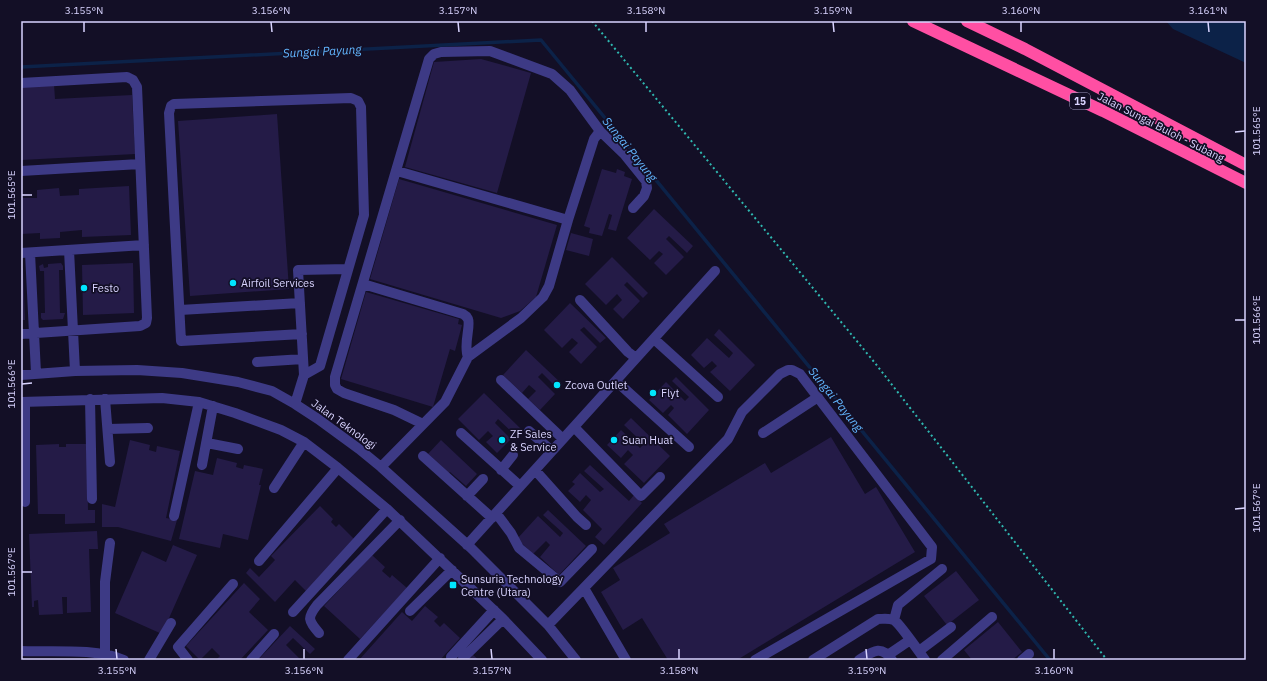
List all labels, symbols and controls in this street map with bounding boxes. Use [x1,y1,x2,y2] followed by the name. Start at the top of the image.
[65,4,103,17] text: 3.155°N
[252,4,290,17] text: 3.156°N
[439,4,477,17] text: 3.157°N
[627,4,665,17] text: 3.158°N
[814,4,852,17] text: 3.159°N
[1002,4,1040,17] text: 3.160°N
[1189,4,1227,17] text: 3.161°N
[282,41,363,61] water label: Sungai Payung
[1095,89,1227,165] street label: Jalan Sungai Buloh - Subang
[1070,93,1090,109] road number: 15
[1250,106,1263,156] text: 101.565°E
[599,114,661,185] water label: Sungai Payung
[5,170,18,220] text: 101.565°E
[241,276,315,290] place label: Airfoil Services
[228,278,238,288] marker: Airfoil Services
[92,281,119,295] place label: Festo
[79,283,89,293] marker: Festo
[1250,295,1263,345] text: 101.566°E
[5,359,18,409] text: 101.566°E
[805,364,867,435] water label: Sungai Payung
[565,378,628,392] place label: Zcova Outlet
[552,380,562,390] marker: Zcova Outlet
[661,386,680,400] place label: Flyt
[648,388,658,398] marker: Flyt
[309,396,379,452] street label: Jalan Teknologi
[510,427,556,454] place label: ZF Sales & Service
[622,433,673,447] place label: Suan Huat
[497,435,507,445] marker: ZF Sales & Service
[609,435,619,445] marker: Suan Huat
[1250,483,1263,533] text: 101.567°E
[5,547,18,597] text: 101.567°E
[461,572,564,599] place label: Sunsuria Technology Centre (Utara)
[448,580,458,590] marker: Sunsuria Technology Centre (Utara)
[98,664,136,677] text: 3.155°N
[285,664,323,677] text: 3.156°N
[473,664,511,677] text: 3.157°N
[660,664,698,677] text: 3.158°N
[848,664,886,677] text: 3.159°N
[1035,664,1073,677] text: 3.160°N

